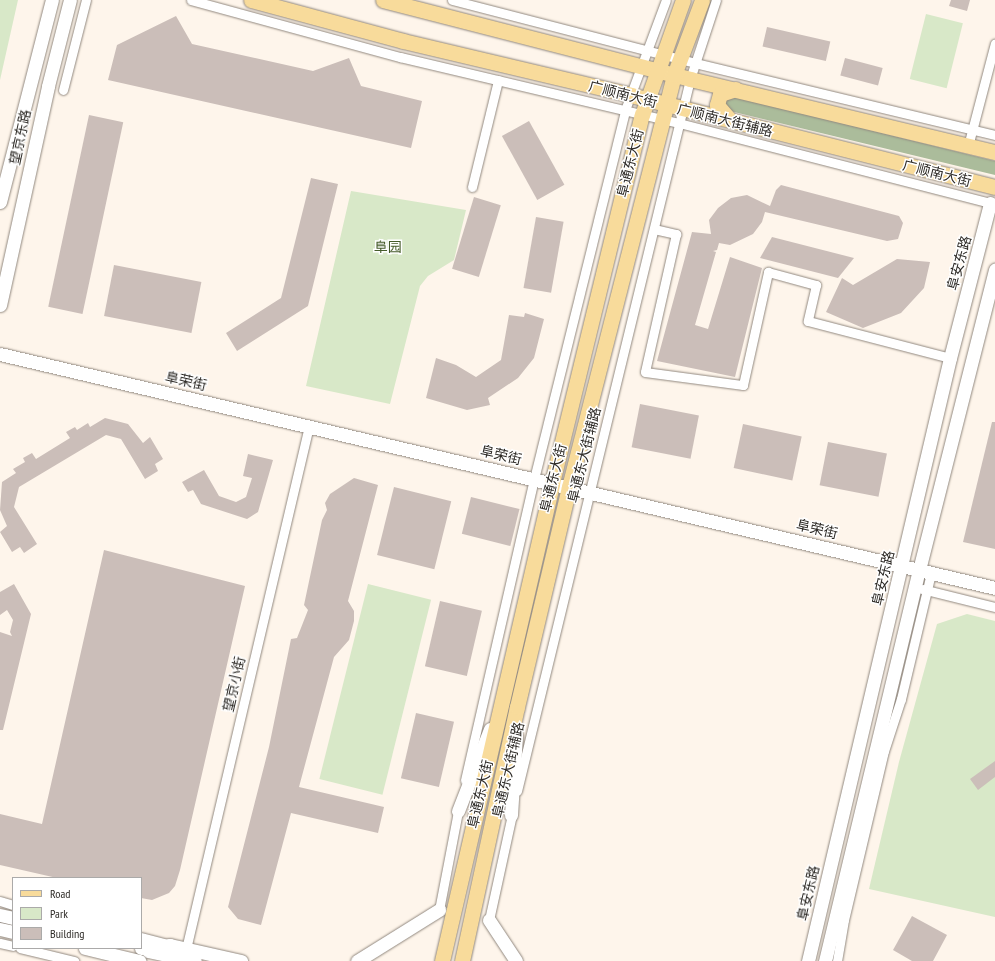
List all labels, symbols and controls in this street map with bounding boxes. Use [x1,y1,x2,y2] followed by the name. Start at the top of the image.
[587,77,659,111] street label: 广顺南大街
[675,100,775,140] street label: 广顺南大街辅路
[6,108,34,166] street label: 望京东路
[613,127,647,199] street label: 阜通东大街
[901,156,973,190] street label: 广顺南大街
[944,234,974,292] street label: 阜安东路
[374,239,402,255] park label: 阜园
[164,368,208,394] street label: 阜荣街
[564,405,604,505] street label: 阜通东大街辅路
[479,442,523,468] street label: 阜荣街
[536,442,570,514] street label: 阜通东大街
[795,516,839,542] street label: 阜荣街
[869,549,897,607] street label: 阜安东路
[220,655,248,713] street label: 望京小街
[489,720,527,820] street label: 阜通东大街辅路
[464,758,496,830] street label: 阜通东大街
[794,864,822,922] street label: 阜安东路
[12,877,142,949] legend
[50,886,70,901] text: Road
[50,906,68,921] text: Park
[50,926,85,941] text: Building

